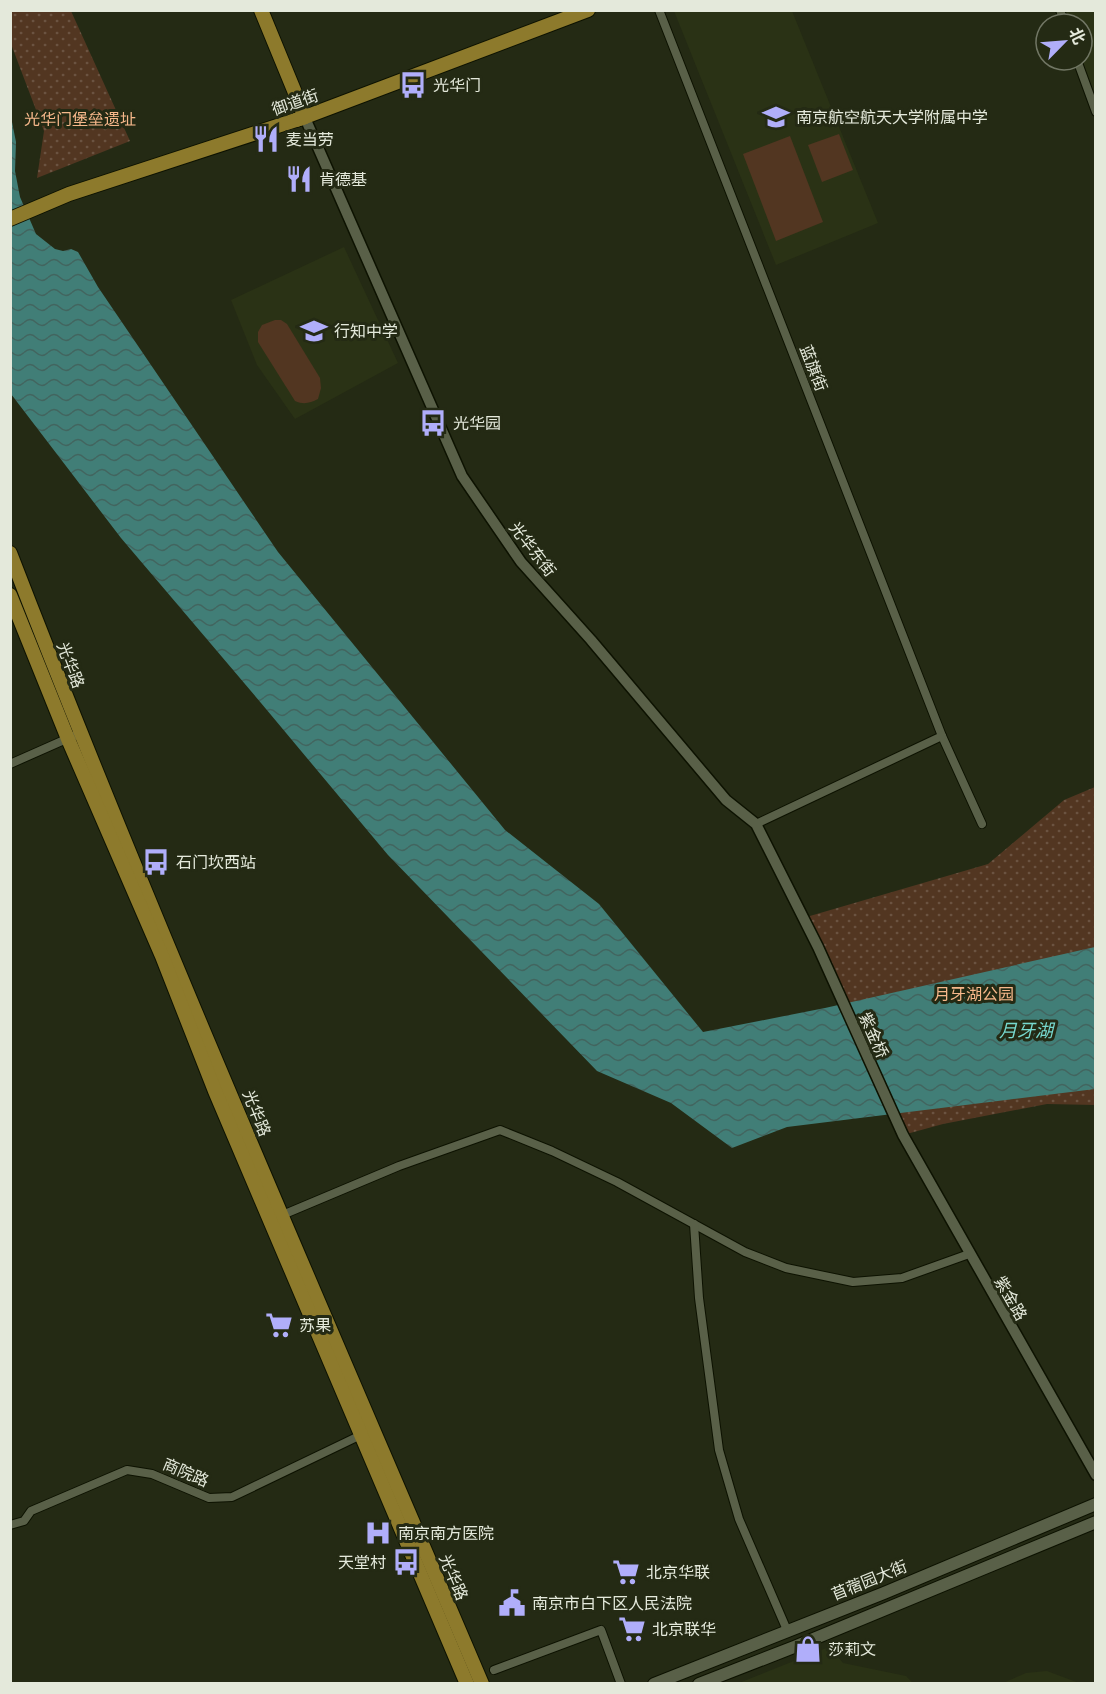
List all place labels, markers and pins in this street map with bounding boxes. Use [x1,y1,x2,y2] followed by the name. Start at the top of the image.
[398,70,428,100] bus stop icon: 光华门
[433,76,481,95] place label: 光华门
[761,102,791,132] school or university icon: 南京航空航天大学附属中学
[796,108,988,127] place label: 南京航空航天大学附属中学
[251,124,281,154] restaurant icon: 麦当劳
[286,130,334,149] place label: 麦当劳
[284,164,314,194] restaurant icon: 肯德基
[319,170,367,189] place label: 肯德基
[299,316,329,346] school or university icon: 行知中学
[334,322,398,341] place label: 行知中学
[418,408,448,438] bus stop icon: 光华园
[453,414,501,433] place label: 光华园
[141,847,171,877] bus stop icon: 石门坎西站
[176,853,256,872] place label: 石门坎西站
[264,1310,294,1340] supermarket icon: 苏果
[299,1316,331,1335] place label: 苏果
[363,1518,393,1548] hospital icon: 南京南方医院
[398,1524,494,1543] place label: 南京南方医院
[391,1547,421,1577] bus stop icon: 天堂村
[338,1553,386,1572] place label: 天堂村
[611,1557,641,1587] supermarket icon: 北京华联
[646,1563,710,1582] place label: 北京华联
[497,1588,527,1618] public building icon: 南京市白下区人民法院
[532,1594,692,1613] place label: 南京市白下区人民法院
[617,1614,647,1644] supermarket icon: 北京联华
[652,1620,716,1639] place label: 北京联华
[793,1634,823,1664] shop icon: 莎莉文
[828,1640,876,1659] place label: 莎莉文

